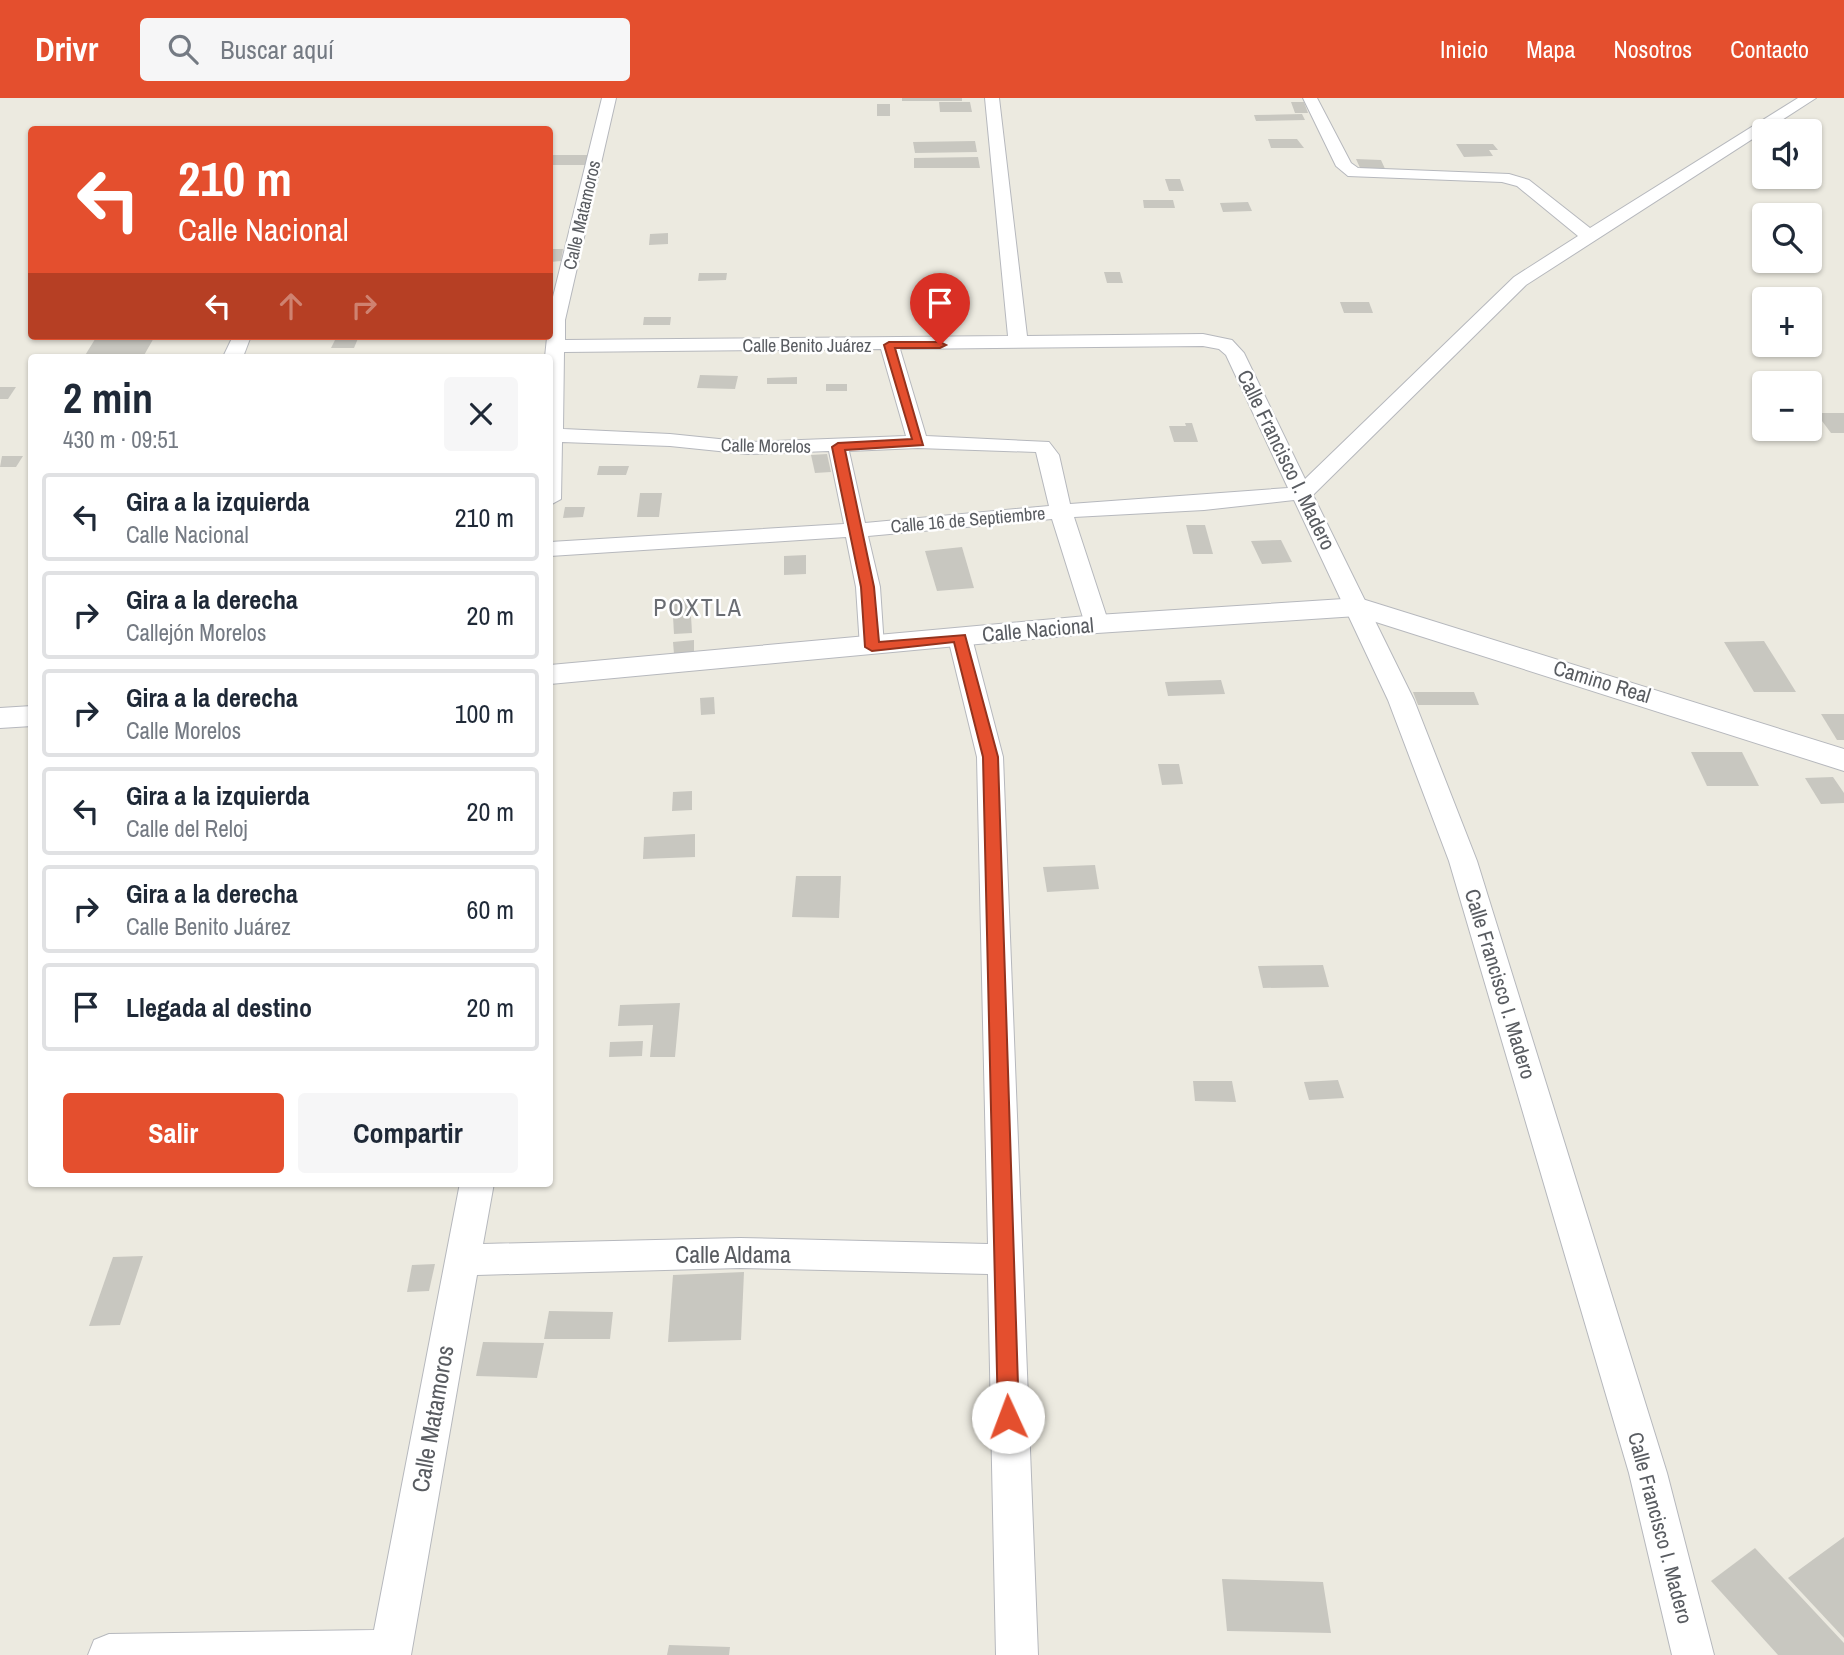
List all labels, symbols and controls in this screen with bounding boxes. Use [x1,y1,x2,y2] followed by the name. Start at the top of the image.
[140,18,630,81] search box
[35,27,98,71] text: Drivr
[164,30,202,68] icon: search
[220,32,334,67] text: Buscar aquí
[1440,33,1488,65] text: Inicio
[1526,33,1575,65] text: Mapa
[1613,33,1692,65] text: Nosotros
[1730,33,1809,65] text: Contacto
[1752,119,1822,441] map controls
[1752,119,1822,189] button: sound
[178,145,292,211] text: 210 m
[63,154,154,245] icon: left
[557,158,606,272] street label: Calle Matamoros
[1752,203,1822,273] button: search
[178,208,349,251] text: Calle Nacional
[910,273,970,345] pin
[921,284,959,322] icon: arrive
[199,287,237,325] icon: left
[272,287,310,325] icon: ahead
[345,287,383,325] icon: right
[1752,287,1822,357] button: +
[743,333,871,358] street label: Calle Benito Juárez
[1230,365,1343,555] street label: Calle Francisco I. Madero
[63,370,153,426] text: 2 min
[1752,371,1822,441] button: −
[444,377,518,451] button: close
[63,424,178,455] text: 430 m · 09:51
[721,432,811,459] street label: Calle Morelos
[126,484,310,519] text: Gira a la izquierda
[67,498,105,536] icon: left
[455,500,514,535] text: 210 m
[890,500,1046,539] street label: Calle 16 de Septiembre
[126,519,249,550] text: Calle Nacional
[126,582,298,617] text: Gira a la derecha
[653,591,743,623] district label: POXTLA
[67,596,105,634] icon: right
[467,598,514,633] text: 20 m
[981,610,1095,649] street label: Calle Nacional
[126,617,266,648] text: Callejón Morelos
[1550,653,1654,710] street label: Camino Real
[126,680,298,715] text: Gira a la derecha
[67,694,105,732] icon: right
[455,696,514,731] text: 100 m
[126,715,241,746] text: Calle Morelos
[126,778,310,813] text: Gira a la izquierda
[67,792,105,830] icon: left
[467,794,514,829] text: 20 m
[126,813,248,844] text: Calle del Reloj
[126,876,298,911] text: Gira a la derecha
[1458,885,1543,1082] street label: Calle Francisco I. Madero
[67,890,105,928] icon: right
[467,892,514,927] text: 60 m
[126,911,291,942] text: Calle Benito Juárez
[67,988,105,1026] icon: arrive
[126,990,312,1025] text: Llegada al destino
[467,990,514,1025] text: 20 m
[63,1093,284,1173] button: Salir
[298,1093,518,1173] button: Compartir
[675,1238,791,1270] street label: Calle Aldama
[403,1343,461,1495] street label: Calle Matamoros
[971,1380,1045,1454] position arrow
[1621,1429,1700,1627] street label: Calle Francisco I. Madero

